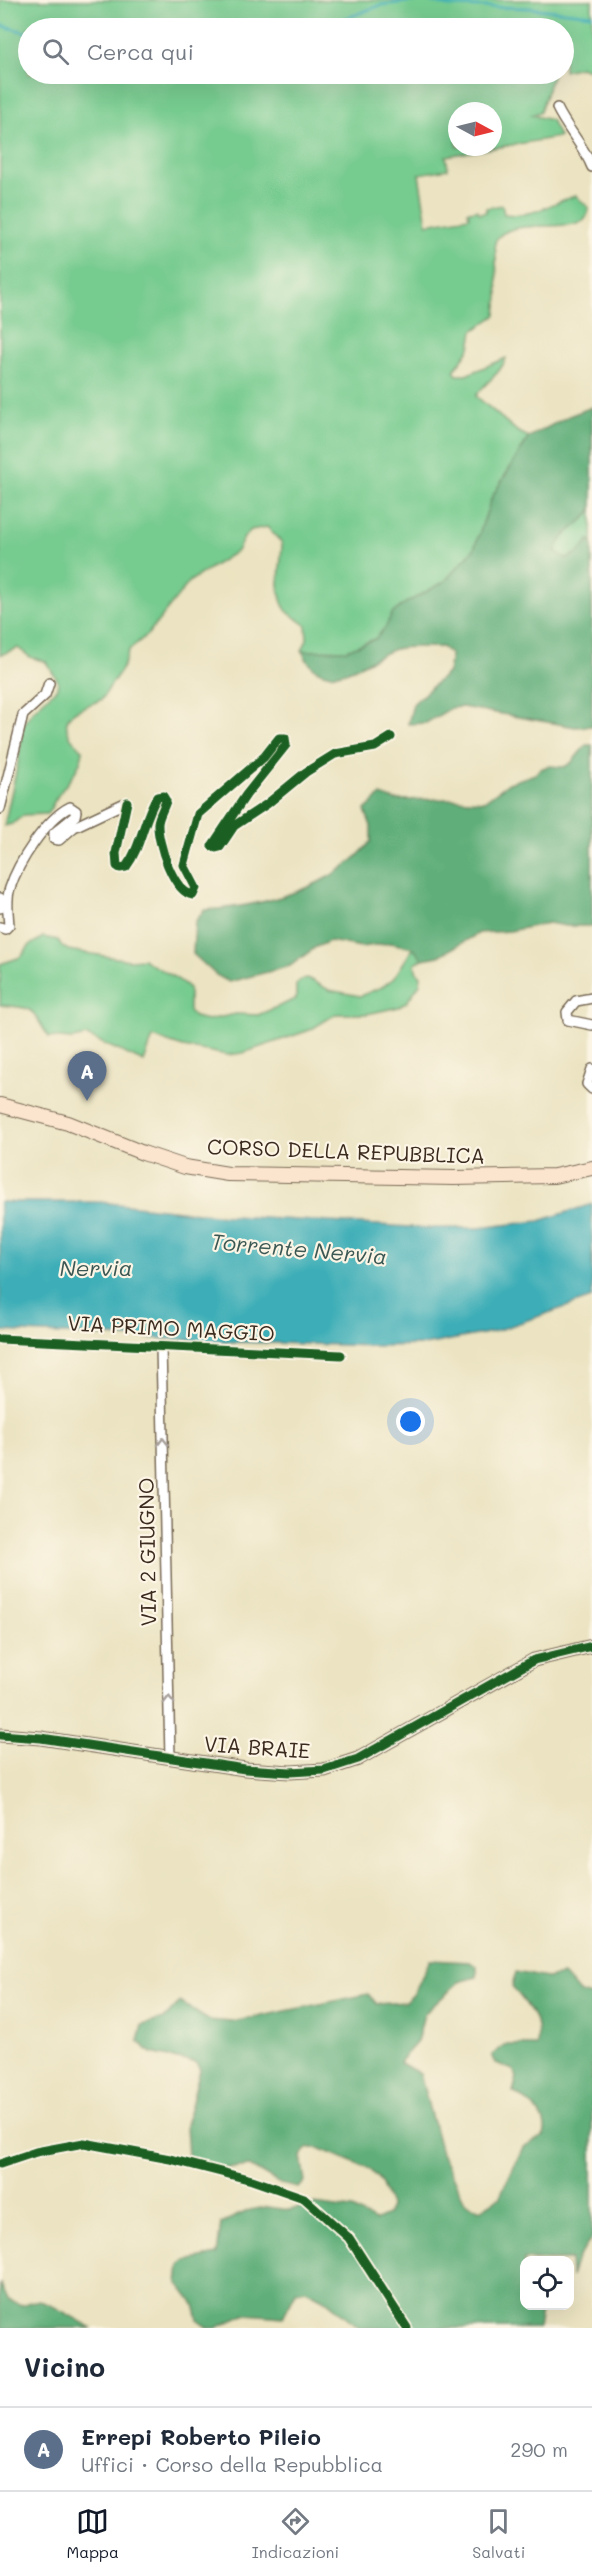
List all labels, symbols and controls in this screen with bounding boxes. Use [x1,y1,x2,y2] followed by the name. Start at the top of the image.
[18,18,574,84] search box
[39,35,72,68] icon: search
[87,37,194,66] text: Cerca qui
[448,102,502,156] north arrow
[68,1052,106,1101] pin: A
[207,1132,486,1169] street label: CORSO DELLA REPUBBLICA
[210,1226,388,1271] water label: Torrente Nervia
[60,1253,132,1282] water label: Nervia
[67,1309,276,1346] street label: VIA PRIMO MAGGIO
[396,1407,425,1436] your location
[157,1437,170,1446] one-way arrow
[132,1477,161,1627] street label: VIA 2 GIUGNO
[163,1695,175,1704] one-way arrow
[203,1729,311,1764] street label: VIA BRAIE
[520,2256,574,2310] map controls
[520,2256,574,2310] button: locate
[24,2350,105,2384] text: Vicino
[81,2422,321,2451] text: Errepi Roberto Pileio
[37,2436,50,2462] text: A
[510,2436,568,2462] text: 290 m
[81,2451,383,2477] text: Uffici · Corso della Repubblica
[66,2505,119,2562] tab: Mappa
[252,2505,339,2562] tab: Indicazioni
[472,2505,526,2562] tab: Salvati

